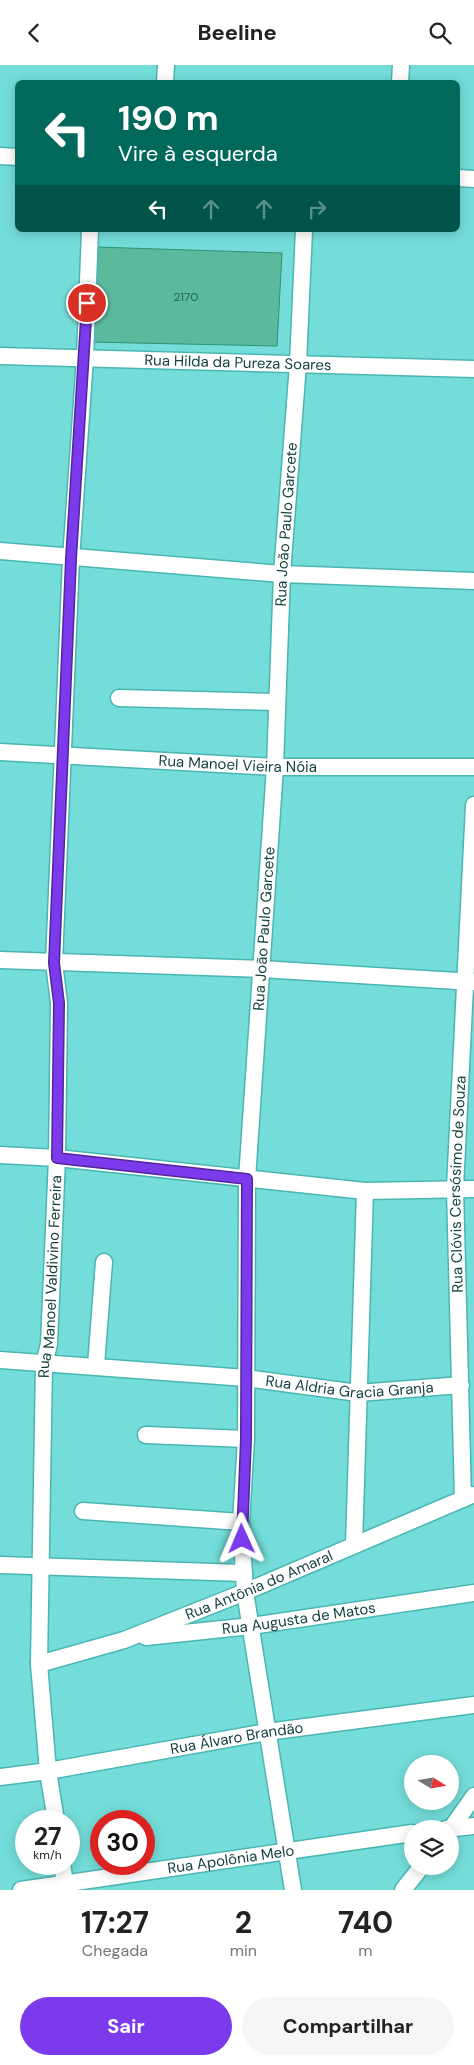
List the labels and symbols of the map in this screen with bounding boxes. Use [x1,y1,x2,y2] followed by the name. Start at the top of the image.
[66,282,108,324] pin
[173,289,199,305] house number: 2170
[144,350,332,375] street label: Rua Hilda da Pureza Soares
[271,442,302,607] street label: Rua João Paulo Garcete
[158,751,317,777] street label: Rua Manoel Vieira Nóia
[248,846,280,1011] street label: Rua João Paulo Garcete
[445,1075,471,1293] street label: Rua Clóvis Cersósimo de Souza
[34,1175,66,1378] street label: Rua Manoel Valdivino Ferreira
[264,1371,434,1403] street label: Rua Aldria Gracia Granja
[215,1512,267,1564] position arrow
[182,1546,336,1625] street label: Rua Antônia do Amaral
[221,1598,377,1639] street label: Rua Augusta de Matos
[169,1717,305,1759] street label: Rua Álvaro Brandão
[404,1755,459,1810] north arrow
[90,1810,155,1875] speed limit sign: 30
[166,1840,296,1879] street label: Rua Apolônia Melo

